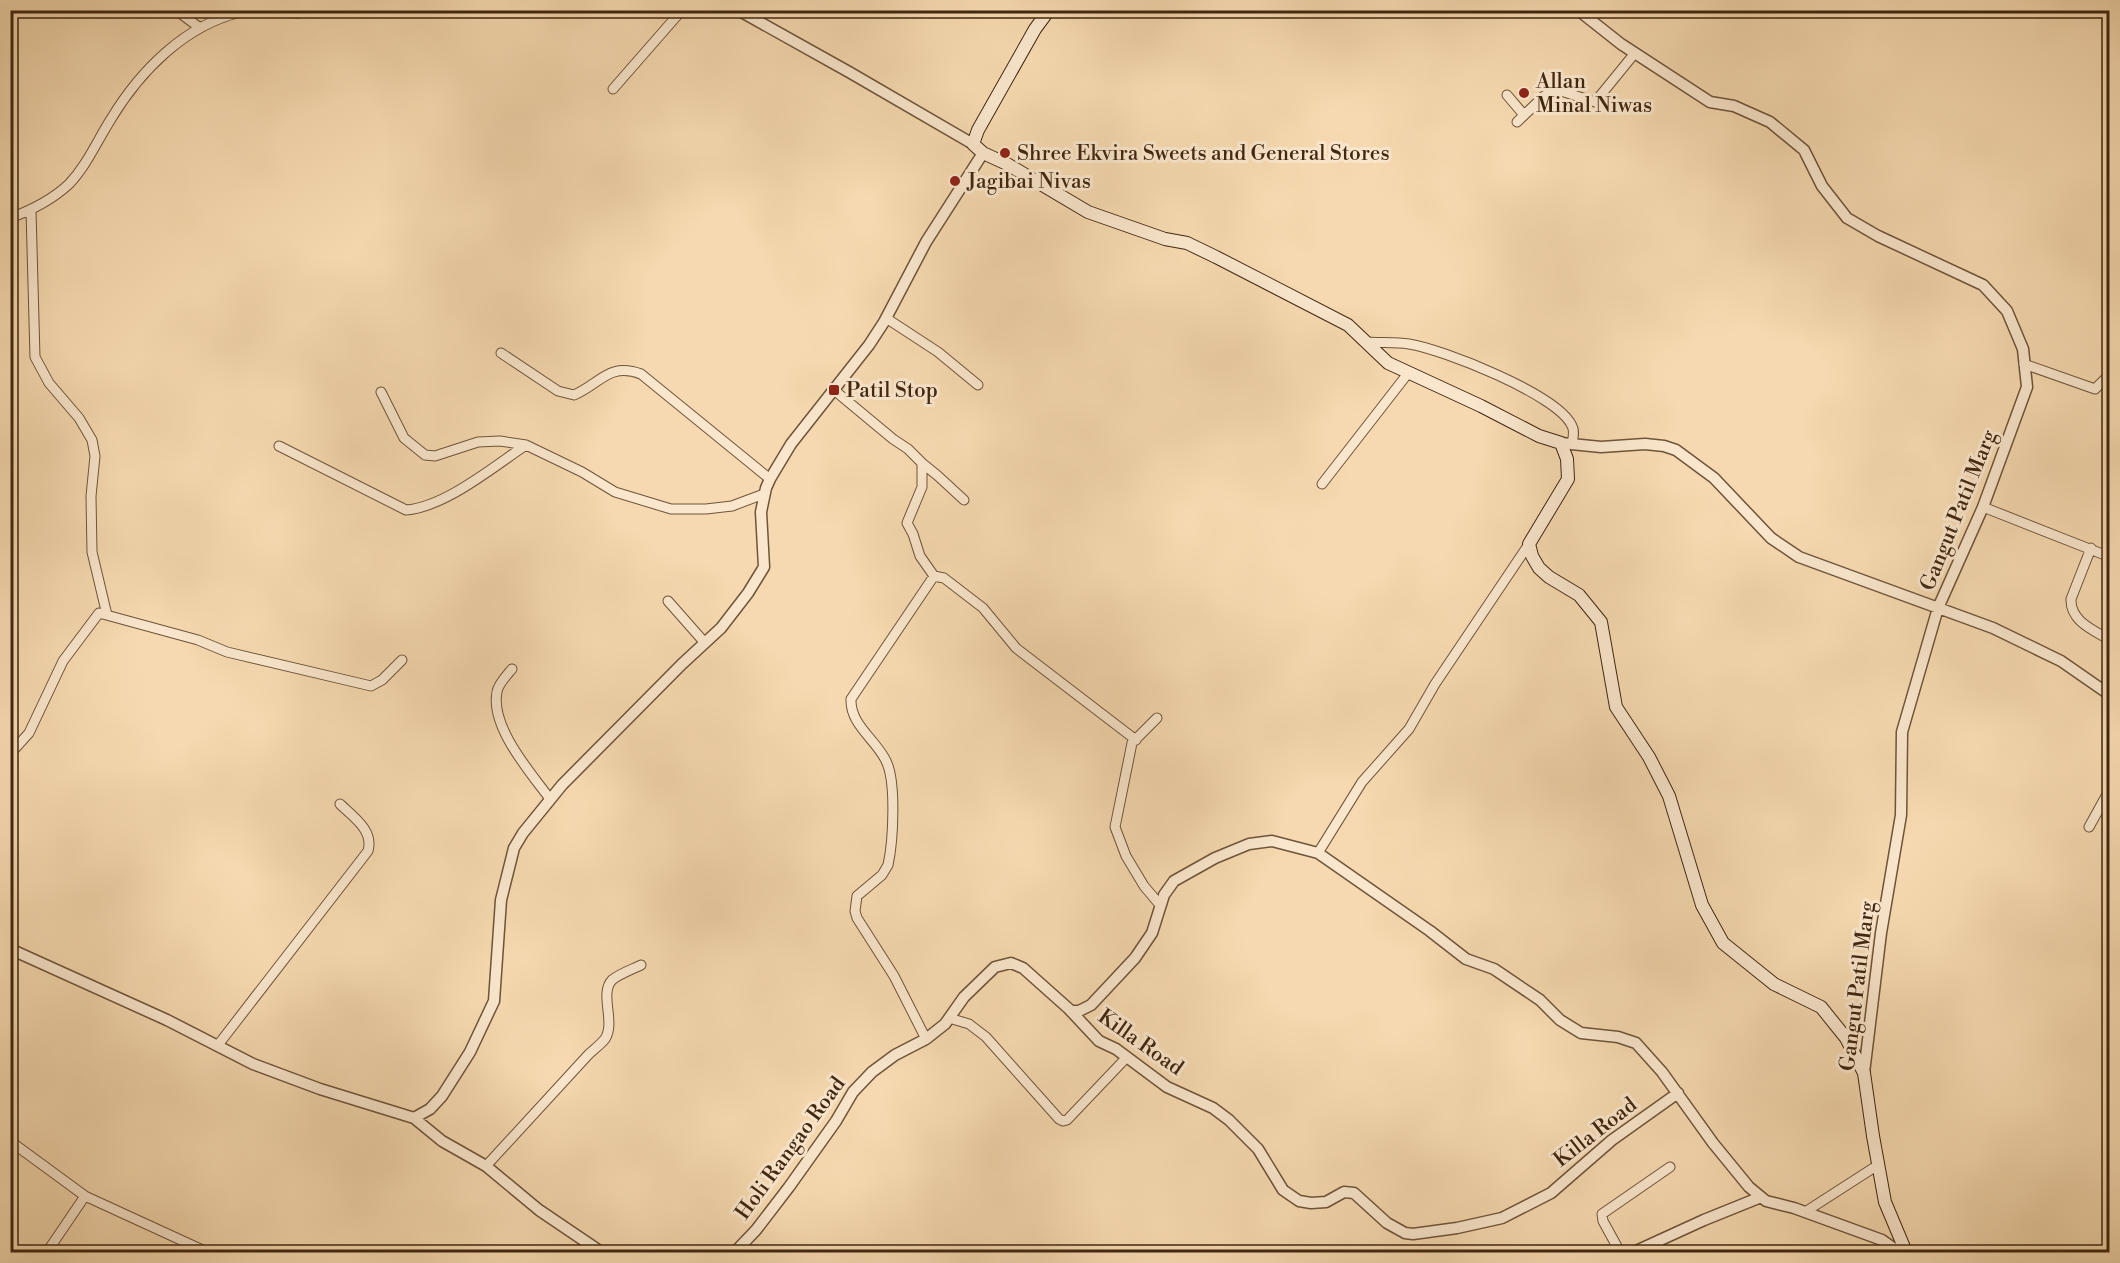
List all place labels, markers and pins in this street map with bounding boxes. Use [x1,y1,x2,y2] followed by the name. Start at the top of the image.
[1535,69,1652,119] place label: Allan Minal Niwas
[1517,86,1531,100] marker: Allan Minal Niwas
[1017,141,1390,167] place label: Shree Ekvira Sweets and General Stores
[998,146,1012,160] marker: Shree Ekvira Sweets and General Stores
[966,169,1091,195] place label: Jagibai Nivas
[948,174,962,188] marker: Jagibai Nivas
[846,378,938,404] place label: Patil Stop
[827,383,841,397] marker: Patil Stop

